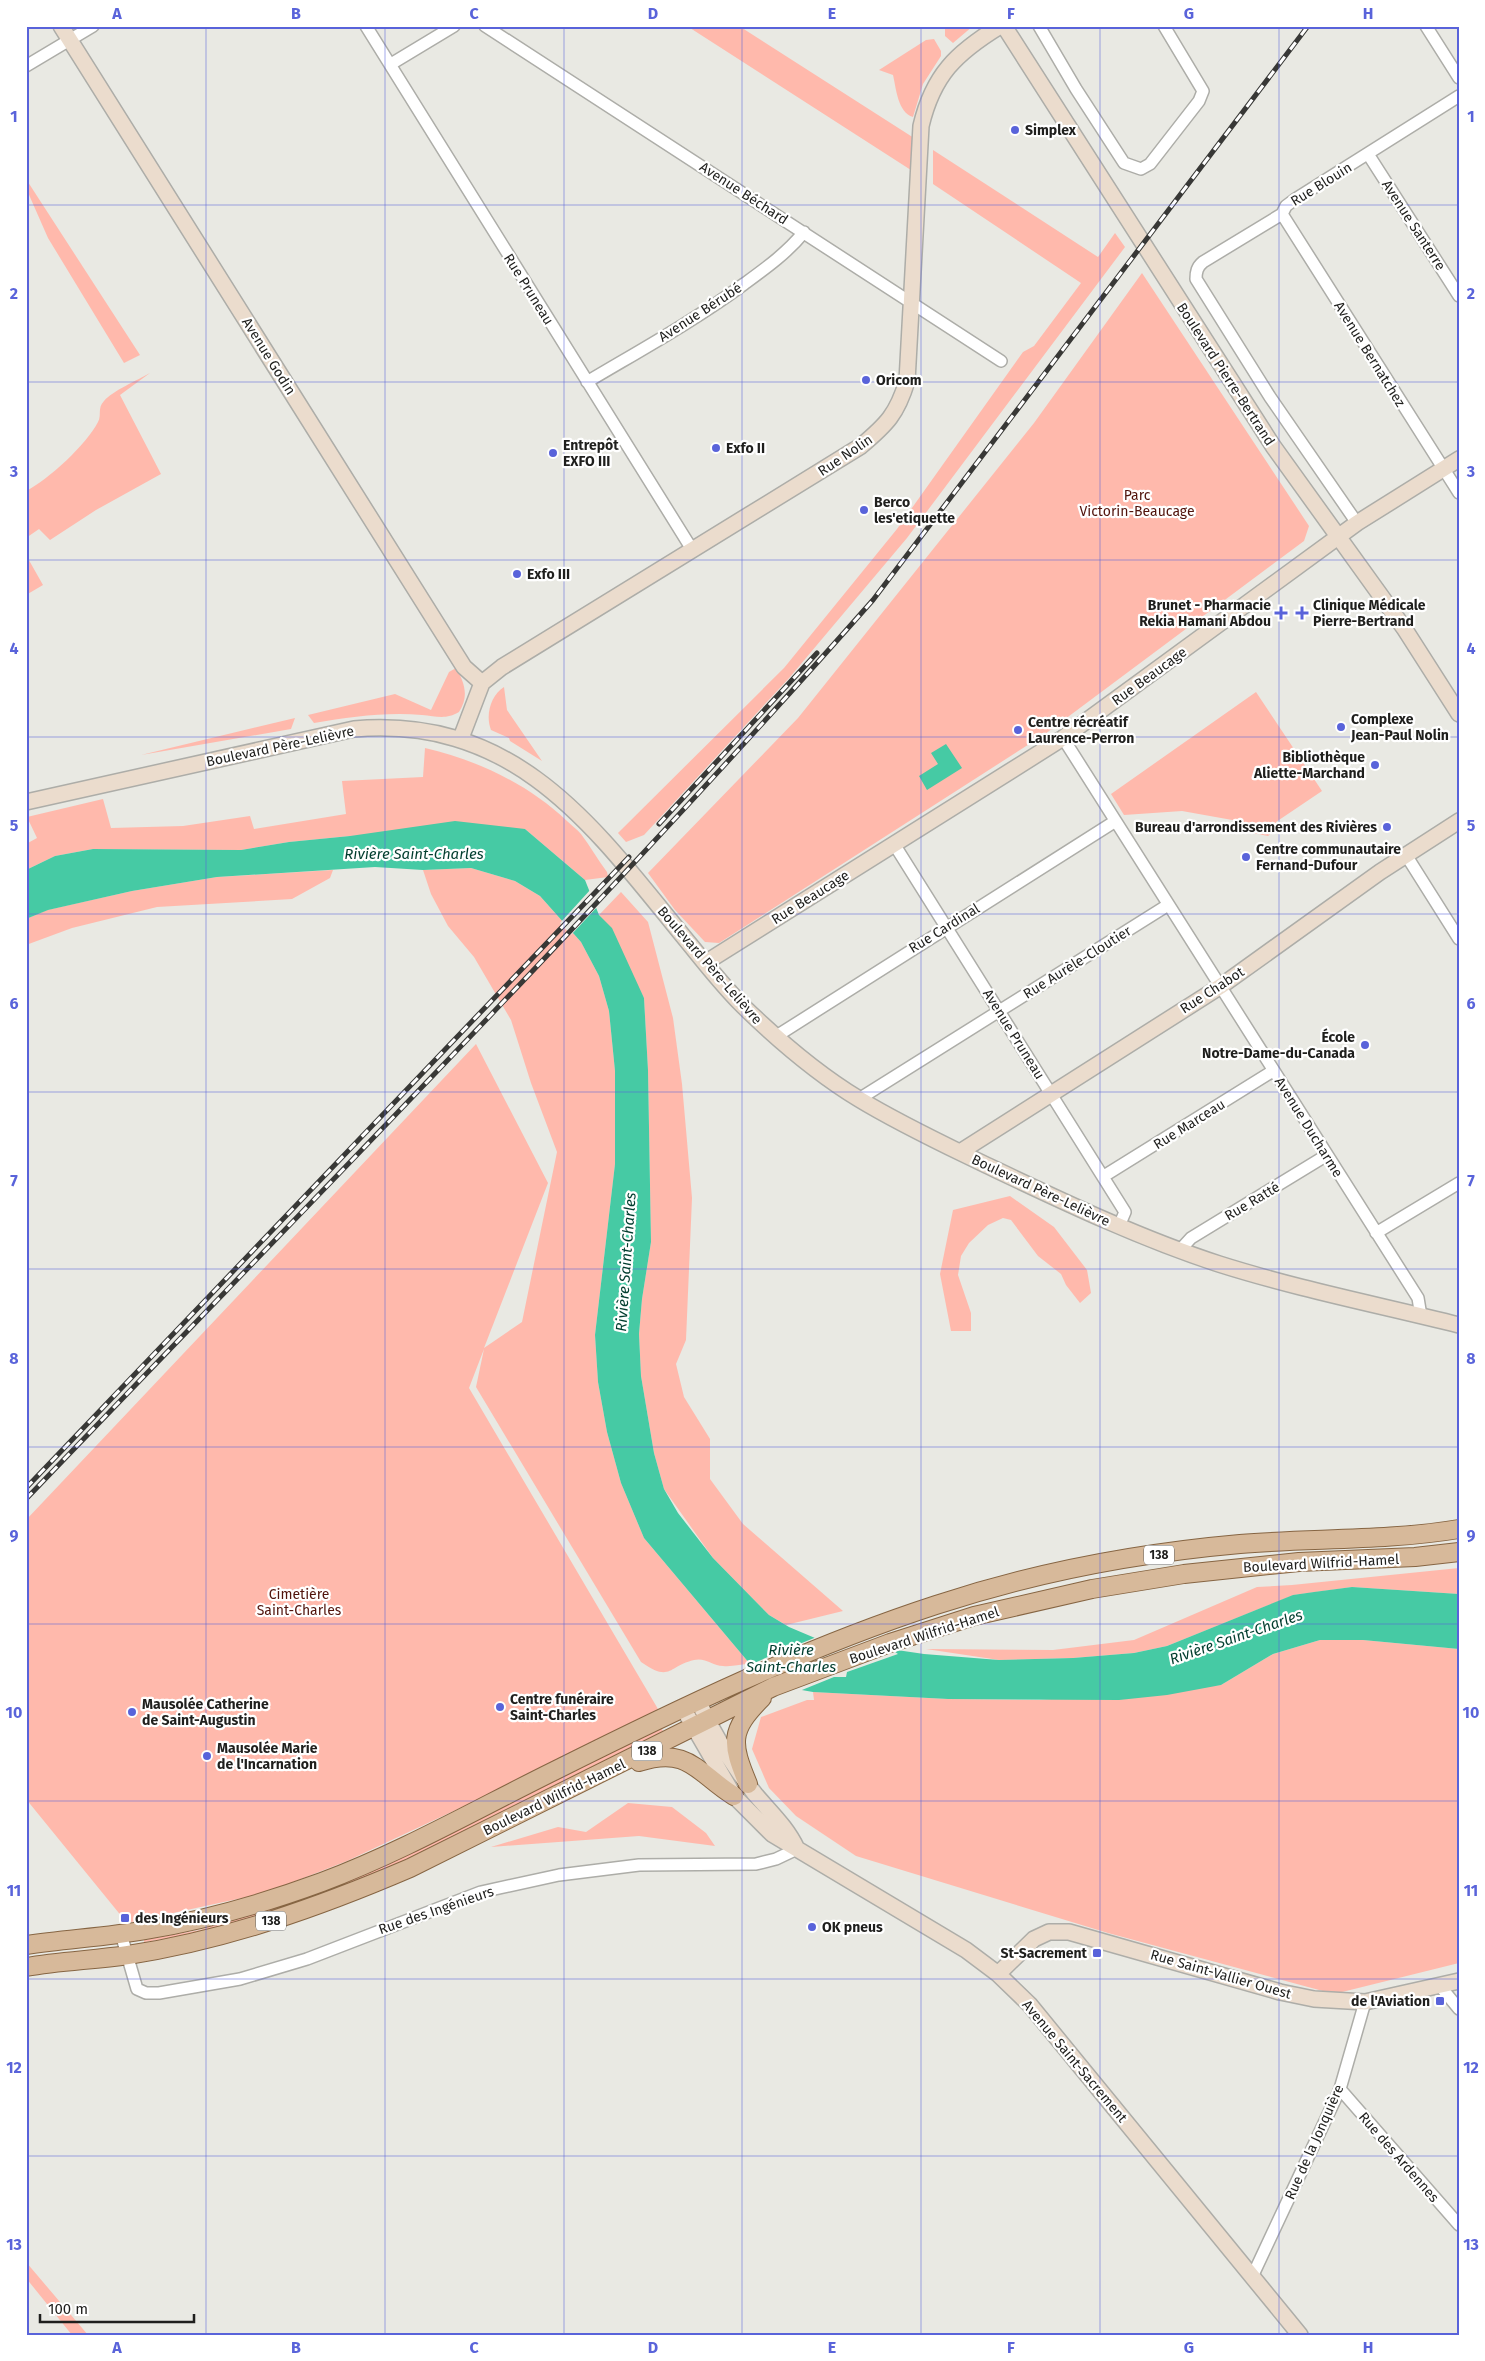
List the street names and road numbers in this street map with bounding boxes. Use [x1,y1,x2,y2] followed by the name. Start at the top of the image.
[696,158,791,228] street label: Avenue Béchard
[1288,159,1355,210] street label: Rue Blouin
[1378,177,1449,274] street label: Avenue Santerre
[500,250,557,328] street label: Rue Pruneau
[655,279,745,346] street label: Avenue Bérubé
[1330,298,1409,410] street label: Avenue Bernatchez
[1173,300,1278,449] street label: Boulevard Pierre-Bertrand
[238,315,299,398] street label: Avenue Godin
[815,431,876,480] street label: Rue Nolin
[1109,644,1190,709] street label: Rue Beaucage
[205,723,356,770] street label: Boulevard Père-Lelièvre
[768,867,852,928] street label: Rue Beaucage
[906,900,983,957] street label: Rue Cardinal
[654,903,765,1028] street label: Boulevard Père-Lelièvre
[1020,922,1135,1003] street label: Rue Aurèle-Cloutier
[1177,963,1248,1017] street label: Rue Chabot
[979,986,1048,1082] street label: Avenue Pruneau
[1271,1074,1346,1180] street label: Avenue Ducharme
[1150,1096,1228,1153] street label: Rue Marceau
[969,1151,1113,1230] street label: Boulevard Père-Lelièvre
[1222,1178,1283,1225] street label: Rue Ratté
[1144,1546,1174,1564] road number: 138
[1243,1551,1400,1576] street label: Boulevard Wilfrid-Hamel
[847,1603,1001,1668] street label: Boulevard Wilfrid-Hamel
[632,1742,662,1760] road number: 138
[480,1756,628,1839] street label: Boulevard Wilfrid-Hamel
[376,1883,497,1938] street label: Rue des Ingénieurs
[256,1912,286,1930] road number: 138
[1148,1946,1294,2003] street label: Rue Saint-Vallier Ouest
[1018,1997,1131,2127] street label: Avenue Saint-Sacrement
[1281,2082,1348,2202] street label: Rue de la Jonquière
[1355,2109,1443,2206] street label: Rue des Ardennes

